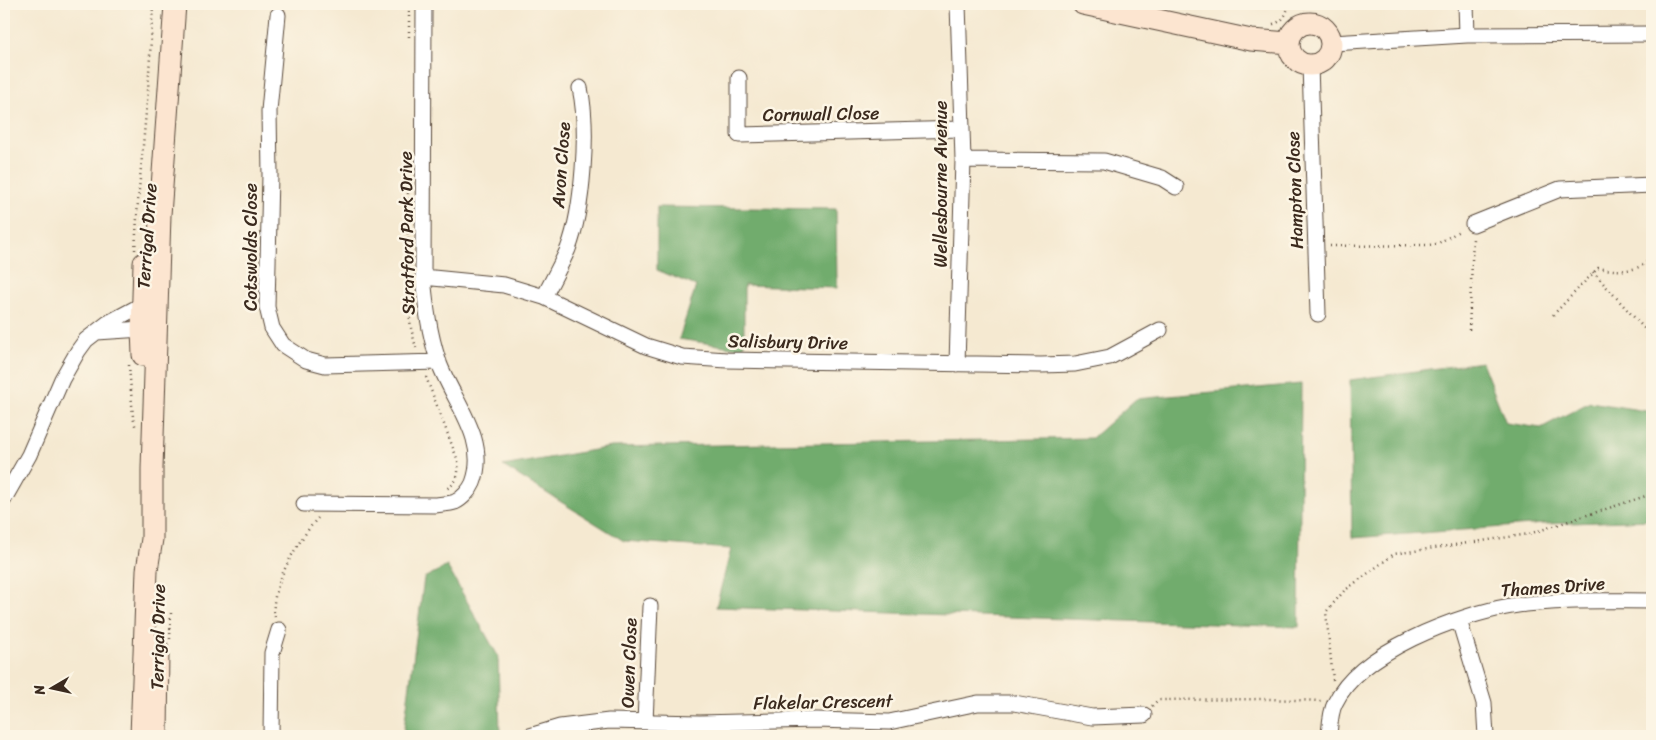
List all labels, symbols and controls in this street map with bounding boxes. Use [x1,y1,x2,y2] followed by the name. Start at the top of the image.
[762,97,880,131] street label: Cornwall Close
[925,100,957,268] street label: Wellesbourne Avenue
[542,121,580,210] street label: Avon Close
[1277,131,1313,249] street label: Hampton Close
[390,151,424,315] street label: Stratford Park Drive
[127,182,167,290] street label: Terrigal Drive
[235,183,267,311] street label: Cotswolds Close
[728,325,848,359] street label: Salisbury Drive
[1500,567,1606,607] street label: Thames Drive
[141,584,175,690] street label: Terrigal Drive
[611,617,647,709] street label: Owen Close
[28,662,78,712] north arrow
[27,683,53,698] text: N
[753,685,894,719] street label: Flakelar Crescent

